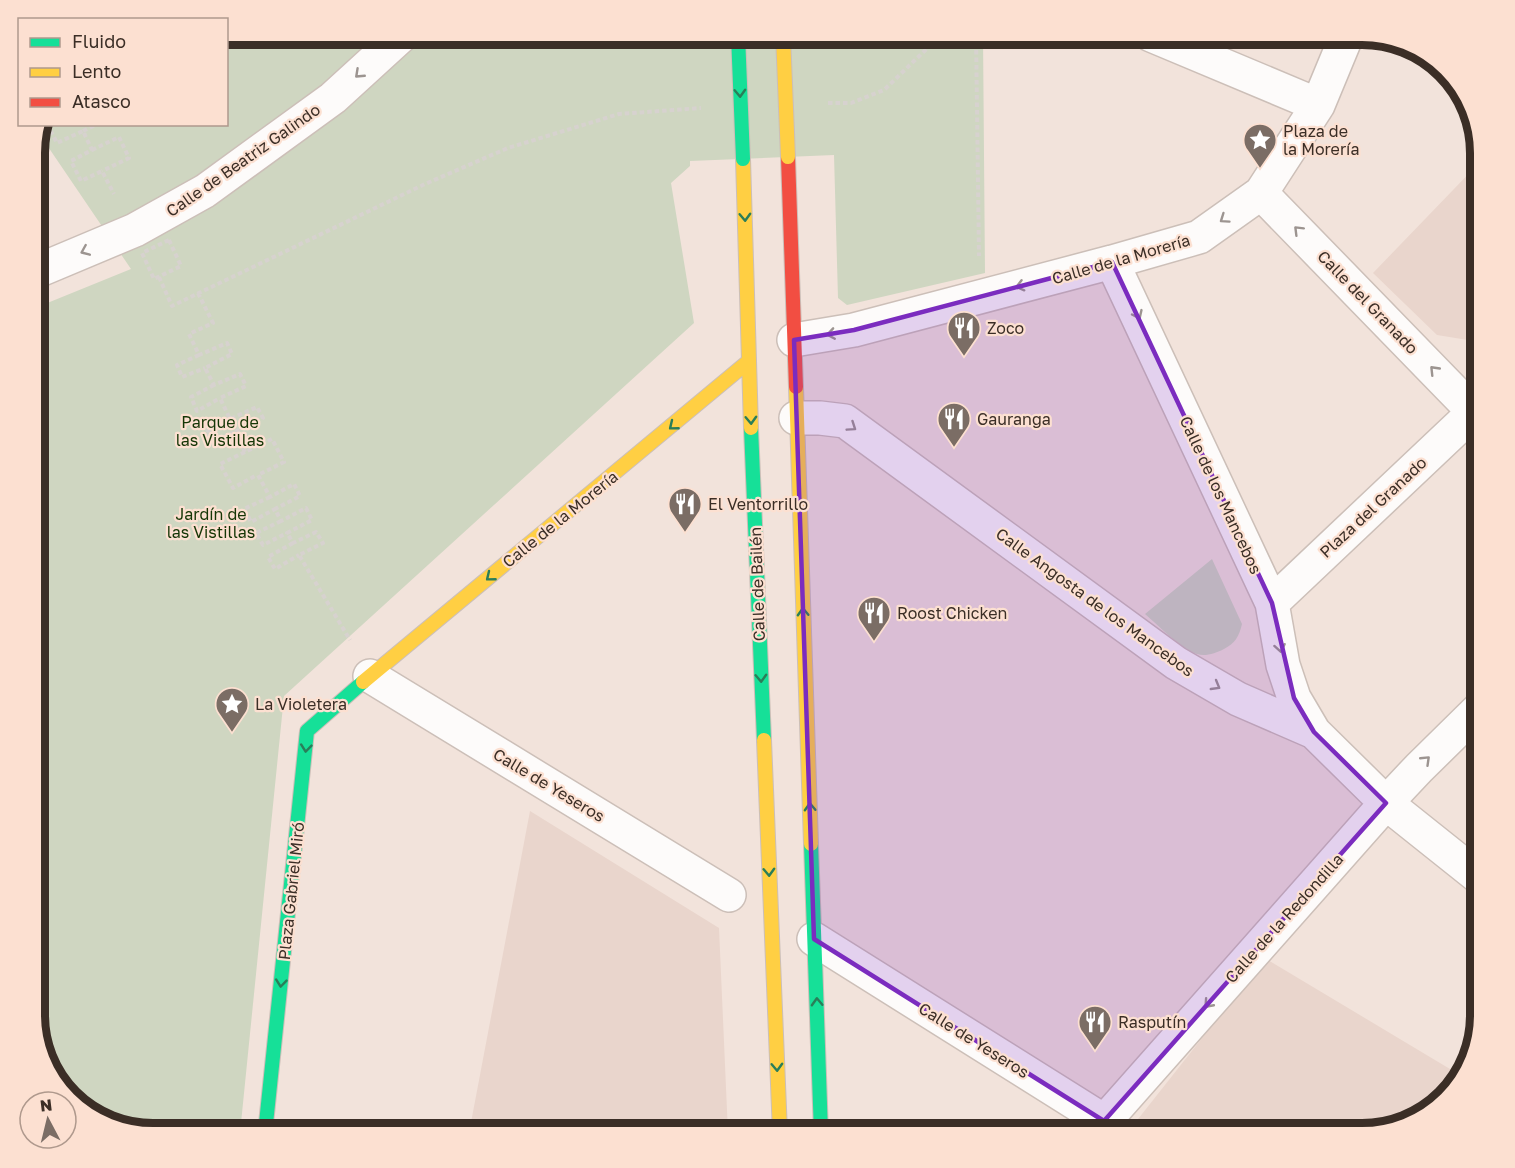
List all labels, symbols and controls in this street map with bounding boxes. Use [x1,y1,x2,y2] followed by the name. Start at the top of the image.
[18,18,228,126] legend
[72,30,126,52] text: Fluido
[72,60,121,82] text: Lento
[355,67,365,78] one-way arrow
[734,88,746,97] one-way arrow
[72,90,131,112] text: Atasco
[162,99,324,221] street label: Calle de Beatriz Galindo
[1283,121,1359,159] place label: Plaza de la Morería
[1242,122,1278,169] place icon: Plaza de la Morería
[1220,212,1231,223] one-way arrow
[738,213,751,222] one-way arrow
[1294,226,1304,237] one-way arrow
[1050,230,1192,288] street label: Calle de la Morería
[80,244,91,256] one-way arrow
[1313,246,1423,358] street label: Calle del Granado
[1015,279,1025,292] one-way arrow
[1130,309,1142,320] one-way arrow
[946,310,982,357] restaurant icon: Zoco
[987,318,1024,338] place label: Zoco
[827,327,836,339] one-way arrow
[1430,366,1441,377] one-way arrow
[936,401,972,448] restaurant icon: Gauranga
[977,409,1051,429] place label: Gauranga
[176,412,264,450] park label: Parque de las Vistillas
[1176,413,1266,577] street label: Calle de los Mancebos
[745,415,758,424] one-way arrow
[669,419,680,430] one-way arrow
[846,420,857,431] one-way arrow
[1315,452,1431,562] street label: Plaza del Granado
[498,466,622,572] street label: Calle de la Morería
[667,486,703,533] restaurant icon: El Ventorrillo
[708,494,808,514] place label: El Ventorrillo
[167,504,255,542] park label: Jardín de las Vistillas
[992,523,1198,681] street label: Calle Angosta de los Mancebos
[745,526,769,642] street label: Calle de Bailén
[486,570,497,581] one-way arrow
[856,595,892,642] restaurant icon: Roost Chicken
[897,603,1007,623] place label: Roost Chicken
[797,608,809,617] one-way arrow
[1273,642,1286,652] one-way arrow
[755,673,767,682] one-way arrow
[1210,679,1220,690] one-way arrow
[214,686,250,733] place icon: La Violetera
[255,694,347,714] place label: La Violetera
[300,743,313,752] one-way arrow
[490,744,608,826] street label: Calle de Yeseros
[1419,757,1430,768] one-way arrow
[803,803,816,812] one-way arrow
[274,821,308,961] street label: Plaza Gabriel Miró
[1221,849,1347,987] street label: Calle de la Redondilla
[762,868,775,877] one-way arrow
[275,979,288,988] one-way arrow
[1204,997,1215,1008] one-way arrow
[810,998,823,1007] one-way arrow
[915,998,1033,1082] street label: Calle de Yeseros
[1077,1004,1113,1051] restaurant icon: Rasputín
[1118,1012,1186,1032] place label: Rasputín
[770,1063,783,1072] one-way arrow
[18,1090,78,1150] north arrow
[39,1094,53,1116] text: N

